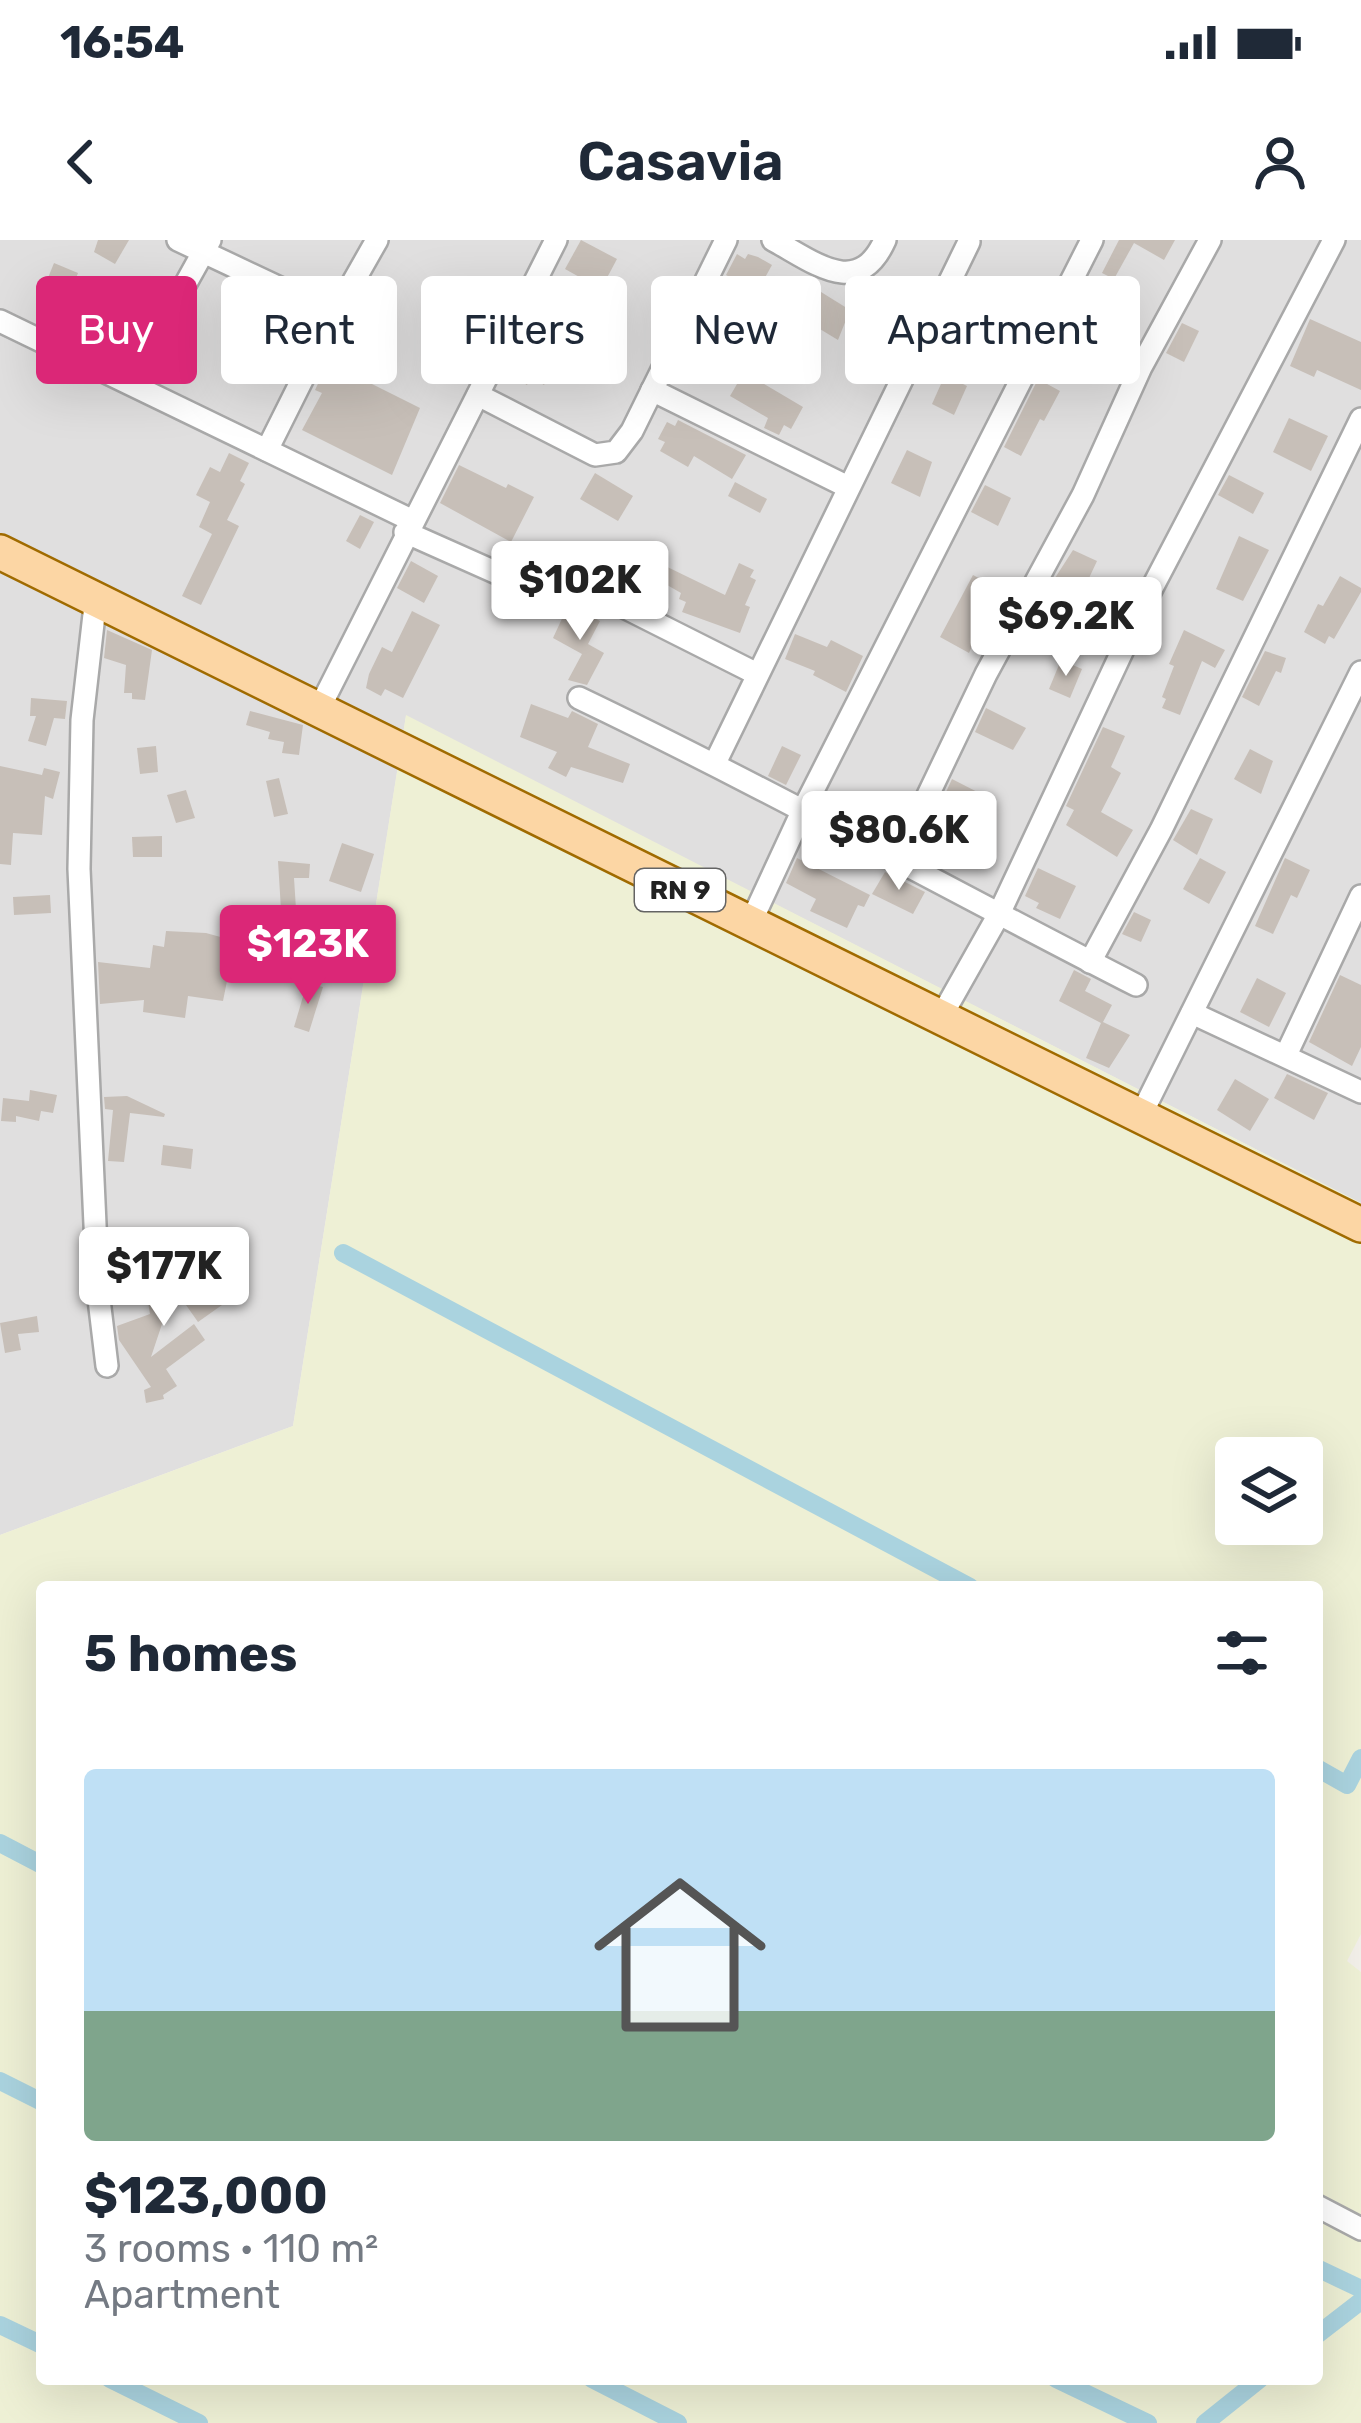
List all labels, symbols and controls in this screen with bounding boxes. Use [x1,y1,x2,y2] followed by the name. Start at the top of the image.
[60,16,185,69] text: 16:54
[48,129,114,195] icon: back
[1247,129,1313,195] icon: person
[577,130,784,194] text: Casavia
[36,276,197,384] chip: Buy
[221,276,397,384] chip: Rent
[421,276,627,384] chip: Filters
[651,276,821,384] chip: New
[845,276,1140,384] chip: Apartment
[496,541,664,643] pin: $102K
[518,557,642,603] text: $102K
[968,577,1164,679] pin: $69.2K
[998,593,1134,639] text: $69.2K
[801,791,997,893] pin: $80.6K
[829,807,969,853] text: $80.6K
[635,869,725,911] road number: RN 9
[224,905,392,1007] pin: $123K
[247,921,369,967] text: $123K
[80,1227,248,1329] pin: $177K
[106,1243,222,1289] text: $177K
[1215,1437,1323,1545] map controls
[1215,1437,1323,1545] button: layers
[1209,1620,1275,1686] icon: filters
[84,1623,297,1684] text: 5 homes
[572,1847,788,2063] icon: home
[84,2165,328,2226] text: $123,000
[84,2226,378,2272] text: 3 rooms · 110 m²
[84,2272,280,2318] text: Apartment

